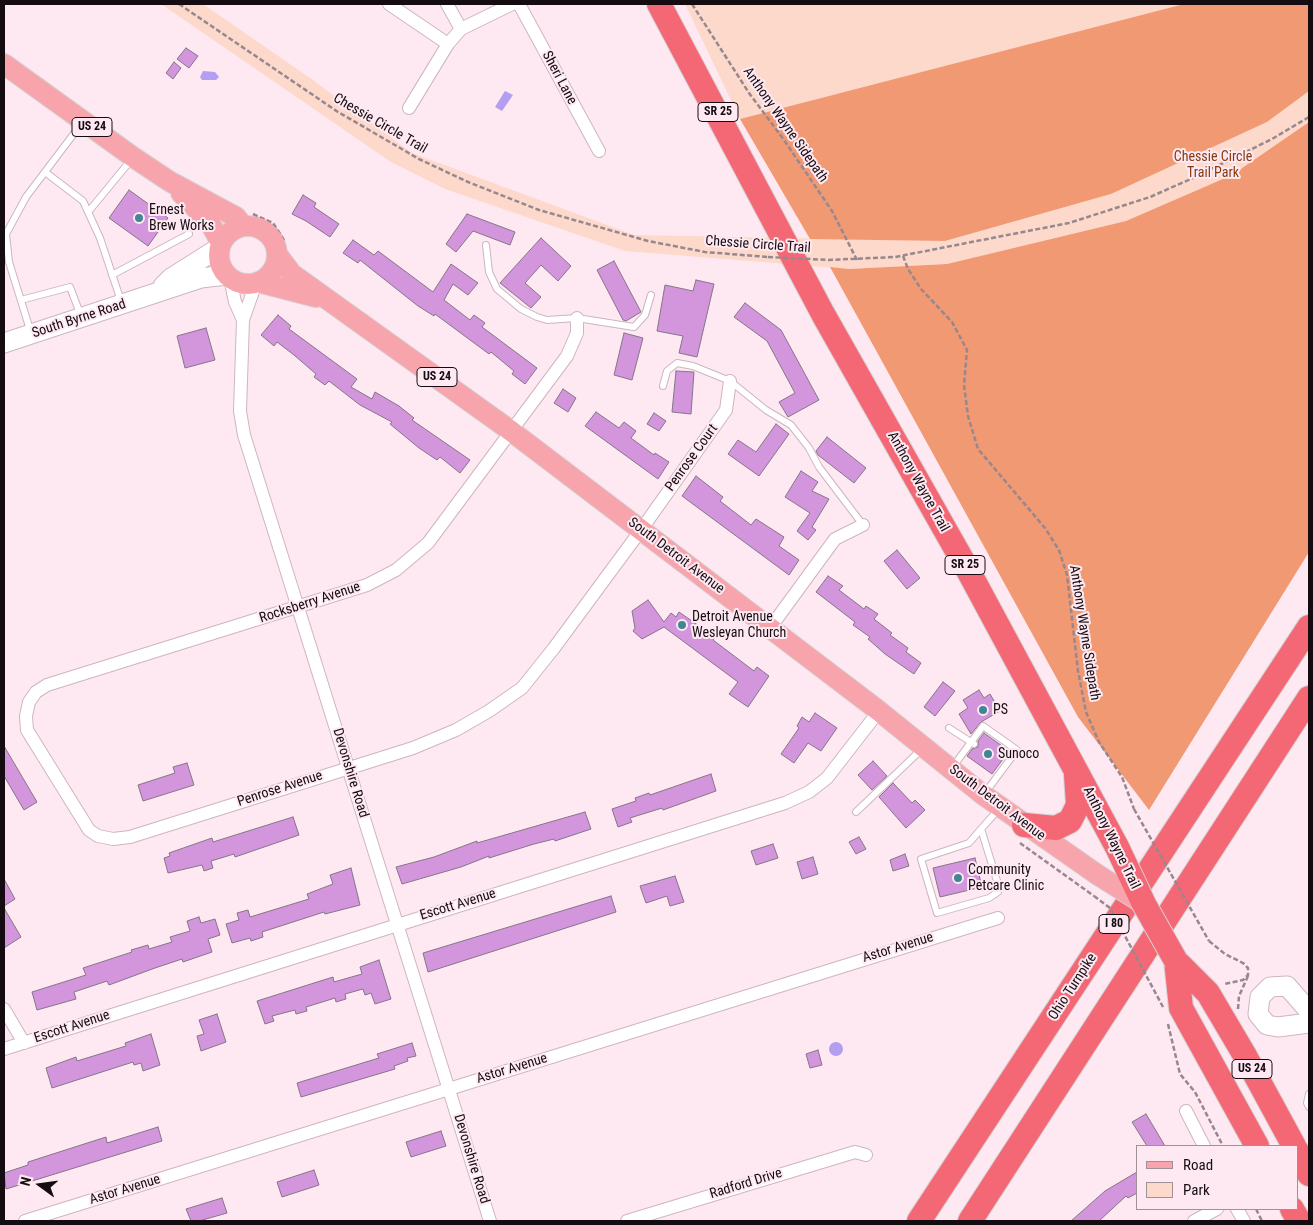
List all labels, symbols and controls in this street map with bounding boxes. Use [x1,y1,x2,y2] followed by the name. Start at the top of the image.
[538,48,580,108] street label: Sheri Lane
[739,64,831,186] street label: Anthony Wayne Sidepath
[330,90,430,158] street label: Chessie Circle Trail
[698,102,738,121] road number: SR 25
[72,118,112,136] road number: US 24
[1174,149,1252,182] park label: Chessie Circle Trail Park
[149,202,214,234] place label: Ernest Brew Works
[133,212,145,224] marker: Ernest Brew Works
[705,233,811,257] street label: Chessie Circle Trail
[30,296,128,342] street label: South Byrne Road
[417,368,457,387] road number: US 24
[662,421,722,495] street label: Penrose Court
[884,429,952,535] street label: Anthony Wayne Trail
[625,514,727,598] street label: South Detroit Avenue
[945,556,985,574] road number: SR 25
[1065,564,1103,702] street label: Anthony Wayne Sidepath
[257,579,363,627] street label: Rocksberry Avenue
[692,609,786,642] place label: Detroit Avenue Wesleyan Church
[676,619,688,631] marker: Detroit Avenue Wesleyan Church
[993,702,1008,718] place label: PS
[977,704,989,716] marker: PS
[328,726,372,820] street label: Devonshire Road
[998,746,1039,762] place label: Sunoco
[982,748,994,760] marker: Sunoco
[946,761,1048,845] street label: South Detroit Avenue
[235,767,325,811] street label: Penrose Avenue
[1079,784,1143,892] street label: Anthony Wayne Trail
[968,862,1044,894] place label: Community Petcare Clinic
[952,872,964,884] marker: Community Petcare Clinic
[418,885,498,925] street label: Escott Avenue
[1099,914,1129,934] road number: I 80
[861,929,935,967] street label: Astor Avenue
[1045,951,1101,1023] street label: Ohio Turnpike
[32,1007,112,1047] street label: Escott Avenue
[475,1050,549,1088] street label: Astor Avenue
[1232,1060,1272,1078] road number: US 24
[449,1112,493,1206] street label: Devonshire Road
[1136,1145,1298,1210] legend
[1183,1156,1213,1174] text: Road
[15,1160,65,1210] north arrow
[708,1165,784,1203] street label: Radford Drive
[88,1171,162,1209] street label: Astor Avenue
[17,1175,34,1187] text: N
[1183,1181,1210,1199] text: Park

